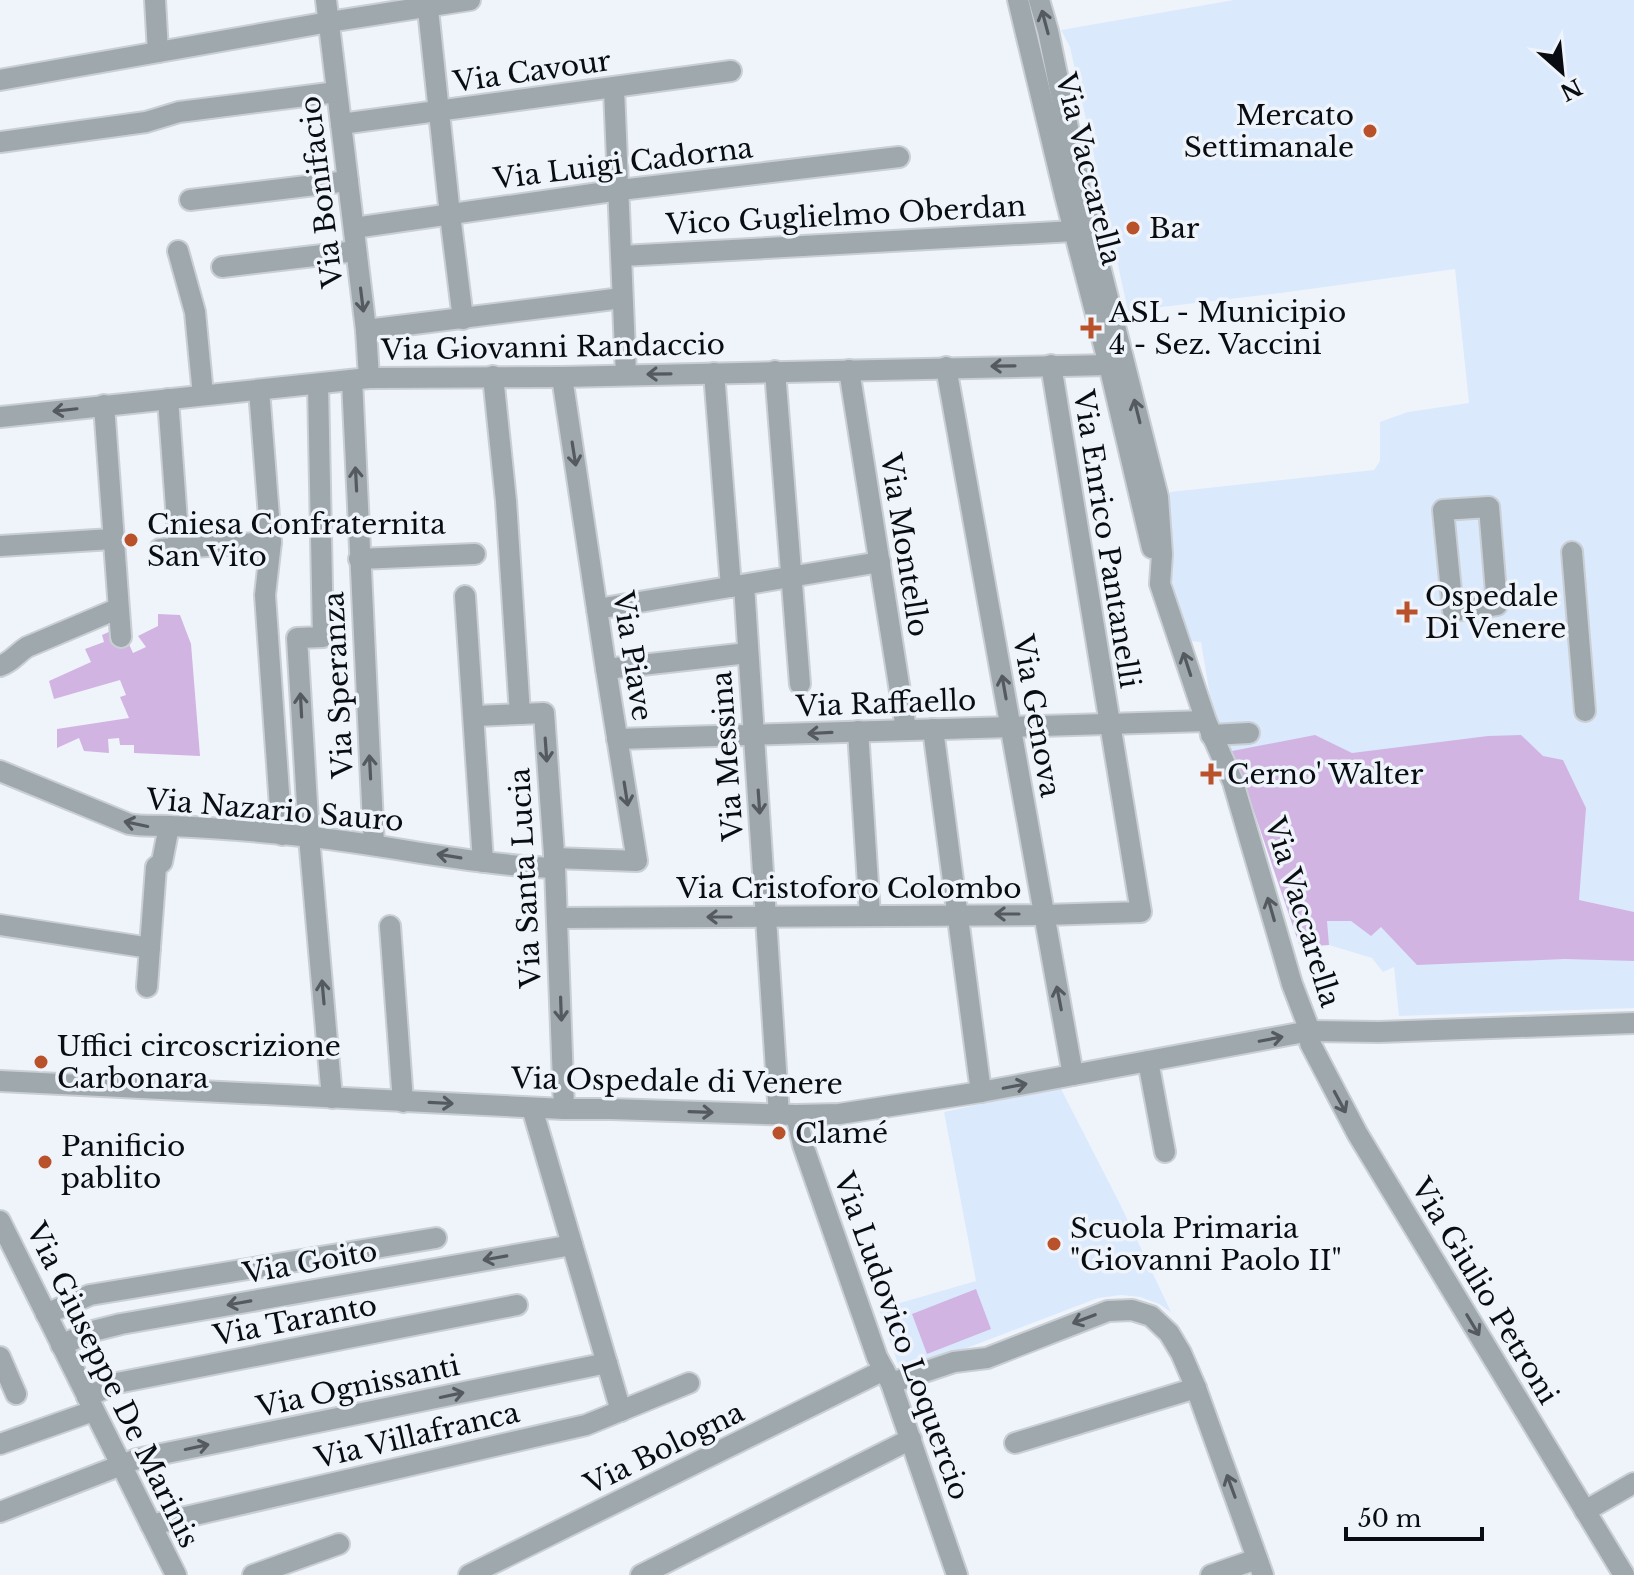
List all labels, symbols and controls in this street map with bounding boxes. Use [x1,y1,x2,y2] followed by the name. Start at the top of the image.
[1037,9,1052,35] one-way arrow
[1522,32,1602,112] north arrow
[450,43,614,100] street label: Via Cavour
[1048,69,1129,269] street label: Via Vaccarella
[1555,73,1586,106] text: N
[292,94,351,291] street label: Via Bonifacio
[1184,98,1354,165] place label: Mercato Settimanale
[1361,122,1379,140] marker: Mercato Settimanale
[490,130,755,197] street label: Via Luigi Cadorna
[664,189,1027,242] street label: Vico Guglielmo Oberdan
[1149,211,1200,246] place label: Bar
[1124,219,1142,237] marker: Bar
[355,286,370,313] one-way arrow
[1108,295,1346,362] place label: ASL - Municipio 4 - Sez. Vaccini
[1080,317,1102,339] marker: ASL - Municipio 4 - Sez. Vaccini
[380,327,725,368] street label: Via Giovanni Randaccio
[990,358,1017,374] one-way arrow
[646,366,673,382] one-way arrow
[1066,387,1147,691] street label: Via Enrico Pantanelli
[1129,398,1144,424] one-way arrow
[52,402,79,417] one-way arrow
[567,441,582,466] one-way arrow
[873,450,936,639] street label: Via Montello
[348,466,363,493] one-way arrow
[147,507,446,574] place label: Cniesa Confraternita San Vito
[122,531,140,549] marker: Cniesa Confraternita San Vito
[1425,579,1566,646] place label: Ospedale Di Venere
[605,588,660,723] street label: Via Piave
[316,590,361,780] street label: Via Speranza
[1396,601,1418,623] marker: Ospedale Di Venere
[1005,631,1068,800] street label: Via Genova
[1178,651,1193,676] one-way arrow
[704,669,751,843] street label: Via Messina
[995,674,1010,700] one-way arrow
[794,683,977,724] street label: Via Raffaello
[293,692,308,719] one-way arrow
[807,726,834,741] one-way arrow
[539,736,554,762] one-way arrow
[362,754,377,781] one-way arrow
[1227,757,1424,792] place label: Cerno' Walter
[1202,765,1220,783] marker: Cerno' Walter
[502,767,549,990] street label: Via Santa Lucia
[620,780,635,806] one-way arrow
[144,782,405,839] street label: Via Nazario Sauro
[752,788,767,815] one-way arrow
[1257,812,1348,1012] street label: Via Vaccarella
[123,816,149,831] one-way arrow
[437,848,463,863] one-way arrow
[675,871,1022,906] street label: Via Cristoforo Colombo
[1263,897,1278,923] one-way arrow
[994,907,1021,922] one-way arrow
[706,909,733,925] one-way arrow
[315,979,330,1006] one-way arrow
[1051,986,1066,1011] one-way arrow
[553,995,568,1022] one-way arrow
[57,1029,341,1096] place label: Uffici circoscrizione Carbonara
[1257,1031,1283,1046] one-way arrow
[32,1053,50,1071] marker: Uffici circoscrizione Carbonara
[510,1061,843,1102] street label: Via Ospedale di Venere
[1002,1077,1027,1092] one-way arrow
[1333,1089,1349,1113] one-way arrow
[427,1096,454,1111] one-way arrow
[687,1105,714,1120] one-way arrow
[795,1116,888,1151] place label: Clamé
[770,1124,788,1142] marker: Clamé
[61,1129,185,1196] place label: Panificio pablito
[36,1153,54,1171] marker: Panificio pablito
[826,1167,977,1505] street label: Via Ludovico Loquercio
[1403,1171,1566,1411] street label: Via Giulio Petroni
[1070,1211,1342,1278] place label: Scuola Primaria "Giovanni Paolo II"
[18,1216,207,1553] street label: Via Giuseppe De Marinis
[239,1233,380,1292] street label: Via Goito
[1045,1235,1063,1253] marker: Scuola Primaria "Giovanni Paolo II"
[483,1252,508,1267] one-way arrow
[209,1287,380,1354] street label: Via Taranto
[227,1297,252,1312] one-way arrow
[1072,1313,1097,1327] one-way arrow
[1465,1313,1481,1336] one-way arrow
[252,1348,463,1425] street label: Via Ognissanti
[439,1387,464,1402] one-way arrow
[311,1395,523,1476] street label: Via Villafranca
[578,1395,750,1503] street label: Via Bologna
[184,1439,209,1454] one-way arrow
[1223,1474,1237,1499] one-way arrow
[1346,1491,1482,1541] scale bar
[1358,1504,1422,1533] text: 50 m

